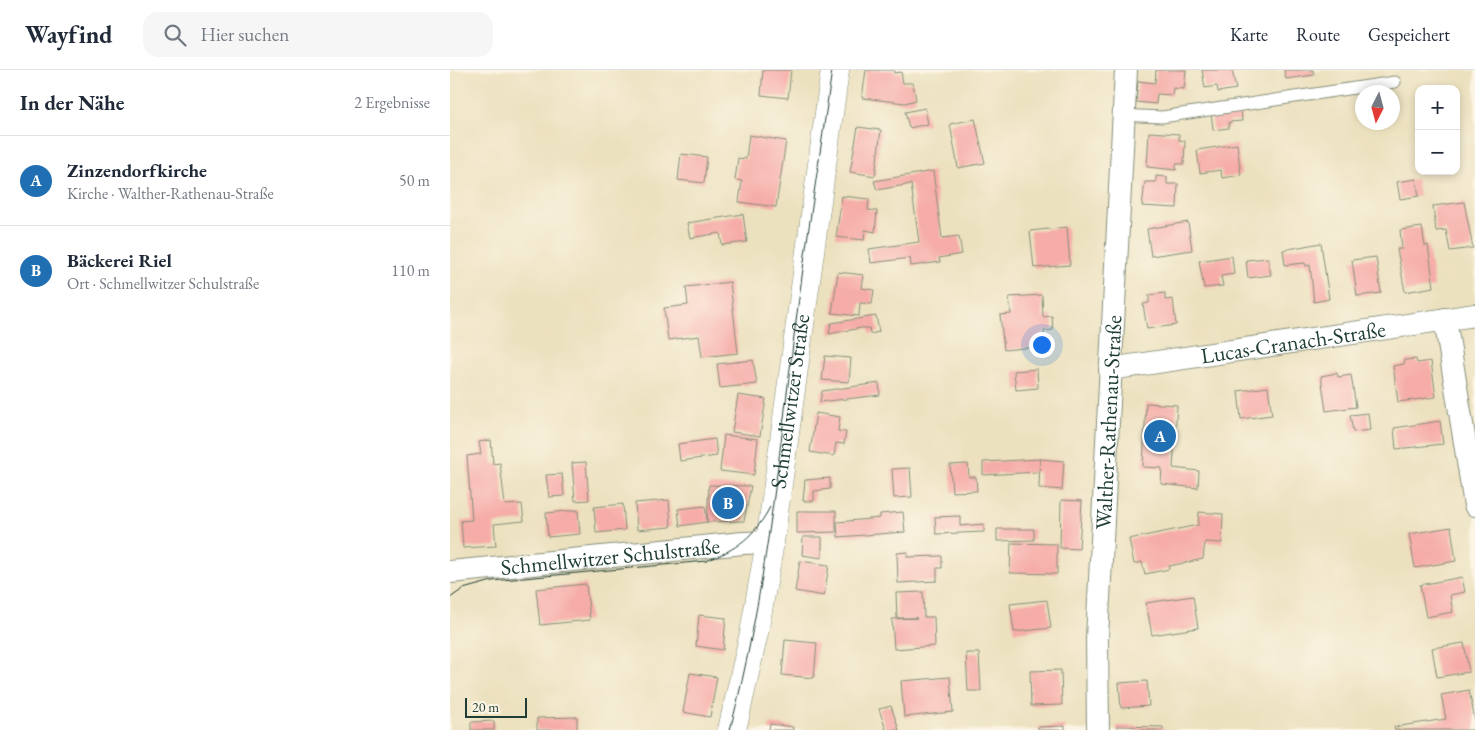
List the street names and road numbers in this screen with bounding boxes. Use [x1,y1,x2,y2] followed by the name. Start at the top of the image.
[764,312,816,490] street label: Schmellwitzer Straße
[1089,314,1128,530] street label: Walther-Rathenau-Straße
[1199,314,1388,370] street label: Lucas-Cranach-Straße
[499,531,722,582] street label: Schmellwitzer Schulstraße

